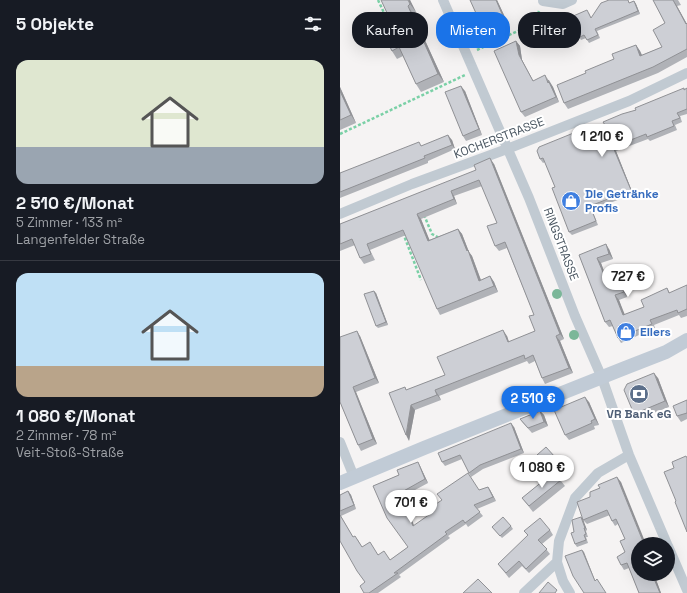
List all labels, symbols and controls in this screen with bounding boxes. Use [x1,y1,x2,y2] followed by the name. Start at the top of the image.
[352,12,428,48] chip: Kaufen
[436,12,510,48] chip: Mieten
[518,12,581,48] chip: Filter
[16,13,94,35] text: 5 Objekte
[302,13,324,35] icon: filters
[134,86,206,158] icon: home
[452,113,547,163] street label: KOCHERSTRASSE
[565,124,639,158] pin: 1 210 €
[580,128,624,145] text: 1 210 €
[585,186,659,216] place label: Die Getränke Profis
[560,190,582,212] shop icon: Die Getränke Profis
[16,192,134,214] text: 2 510 €/Monat
[540,205,582,283] street label: RINGSTRASSE
[16,214,122,231] text: 5 Zimmer · 133 m²
[16,231,145,248] text: Langenfelder Straße
[600,264,656,298] pin: 727 €
[611,268,645,285] text: 727 €
[134,299,206,371] icon: home
[615,321,637,343] shop icon: Eilers
[640,324,671,340] place label: Eilers
[628,383,650,405] bank icon: VR Bank eG
[496,386,570,420] pin: 2 510 €
[510,390,556,407] text: 2 510 €
[16,405,136,427] text: 1 080 €/Monat
[606,406,672,422] place label: VR Bank eG
[16,427,117,444] text: 2 Zimmer · 78 m²
[16,444,124,461] text: Veit-Stoß-Straße
[505,455,579,489] pin: 1 080 €
[519,459,565,476] text: 1 080 €
[383,490,439,524] pin: 701 €
[394,494,428,511] text: 701 €
[631,537,675,581] map controls
[631,537,675,581] button: layers

